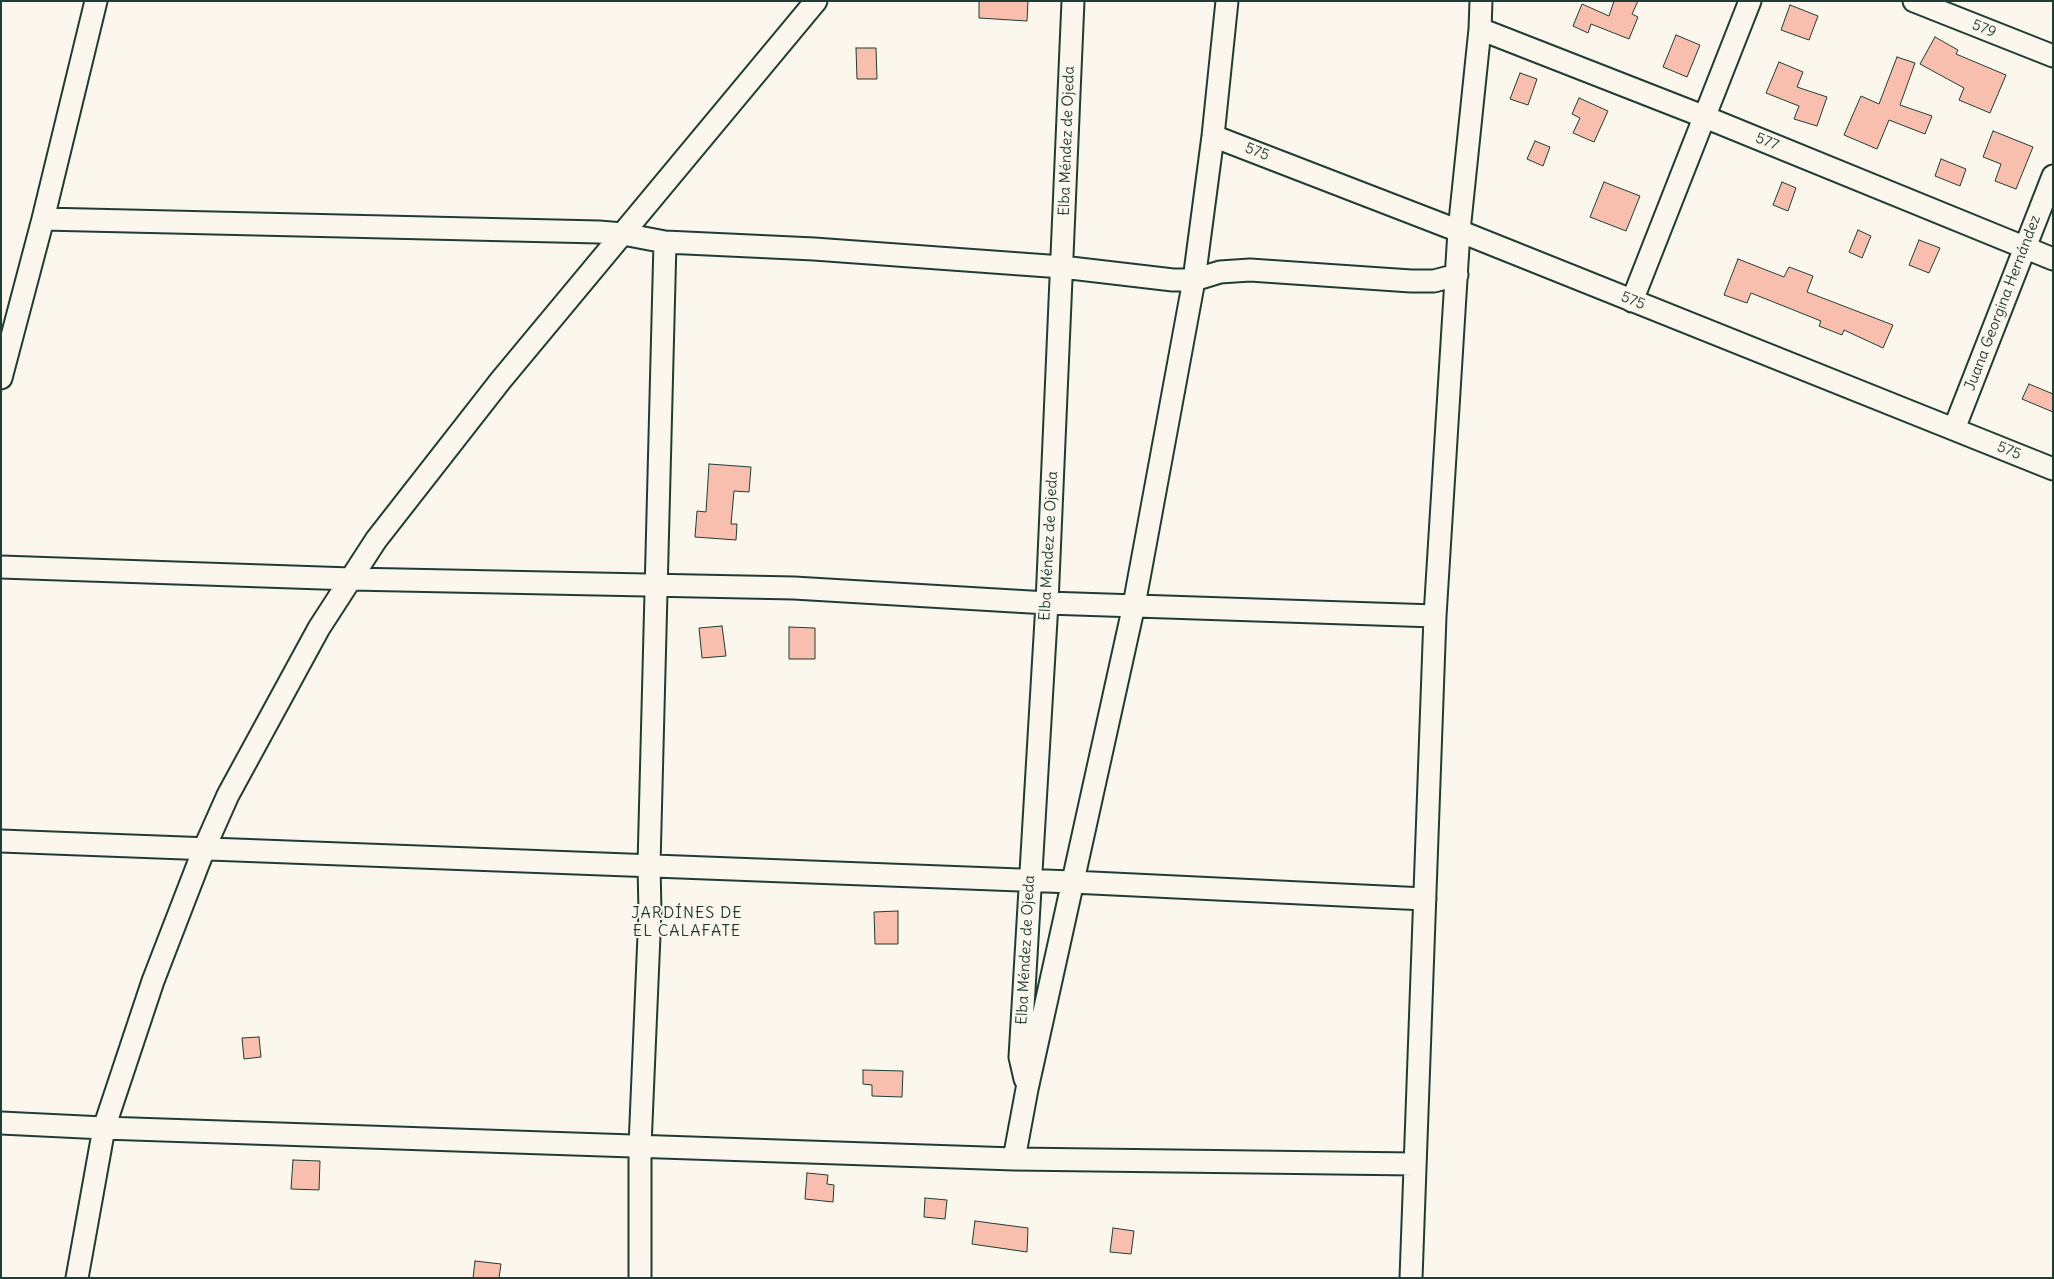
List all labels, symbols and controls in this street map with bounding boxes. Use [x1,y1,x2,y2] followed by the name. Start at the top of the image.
[1969,16,1999,42] street label: 579
[1055,66,1079,216] street label: Elba Méndez de Ojeda
[1753,129,1781,155] street label: 577
[1242,139,1272,165] street label: 575
[1961,213,2045,393] street label: Juana Georgina Hernández
[1618,288,1648,314] street label: 575
[1994,438,2024,464] street label: 575
[1036,471,1062,621] street label: Elba Méndez de Ojeda
[1013,875,1039,1025] street label: Elba Méndez de Ojeda
[630,903,744,941] district label: JARDÍNES DE EL CALAFATE

